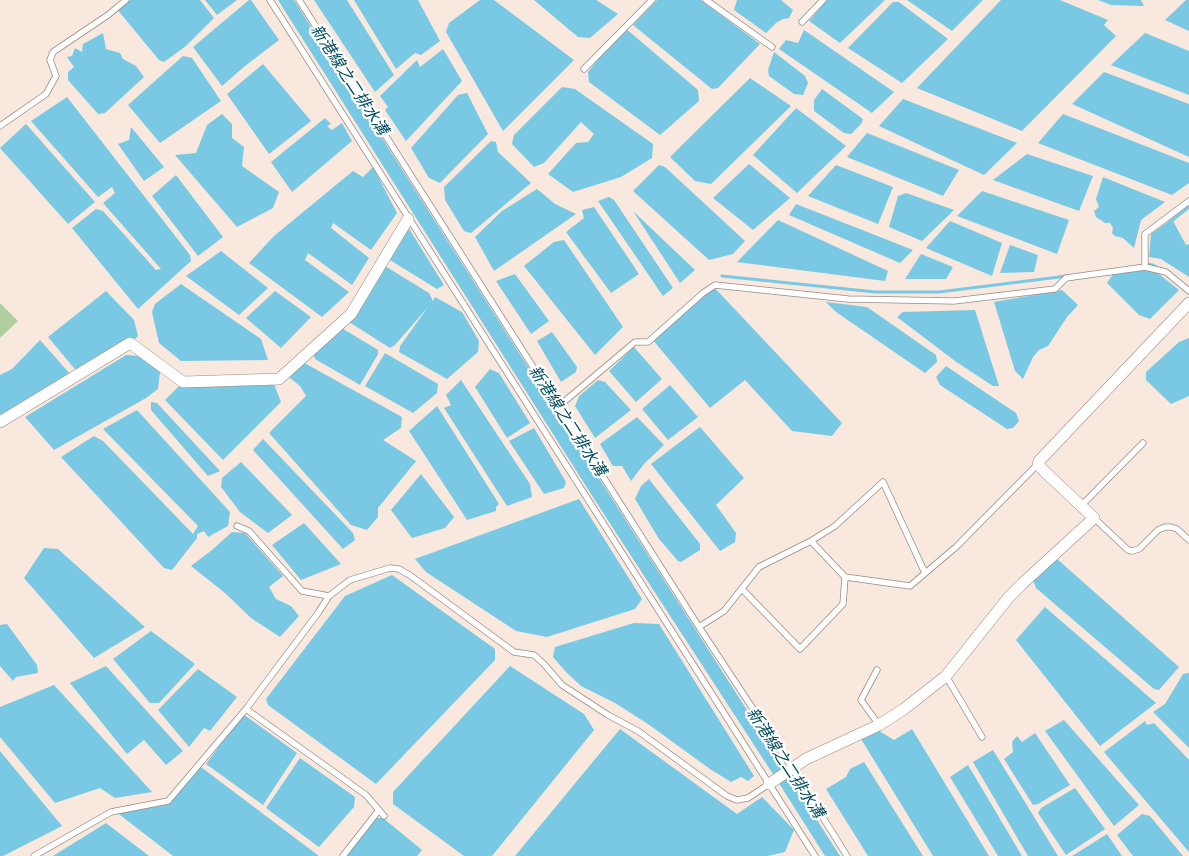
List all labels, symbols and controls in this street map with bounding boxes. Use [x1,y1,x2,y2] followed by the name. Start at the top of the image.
[306,21,392,139] water label: 新港線之二排水溝
[524,362,610,480] water label: 新港線之二排水溝
[742,704,828,822] water label: 新港線之二排水溝

